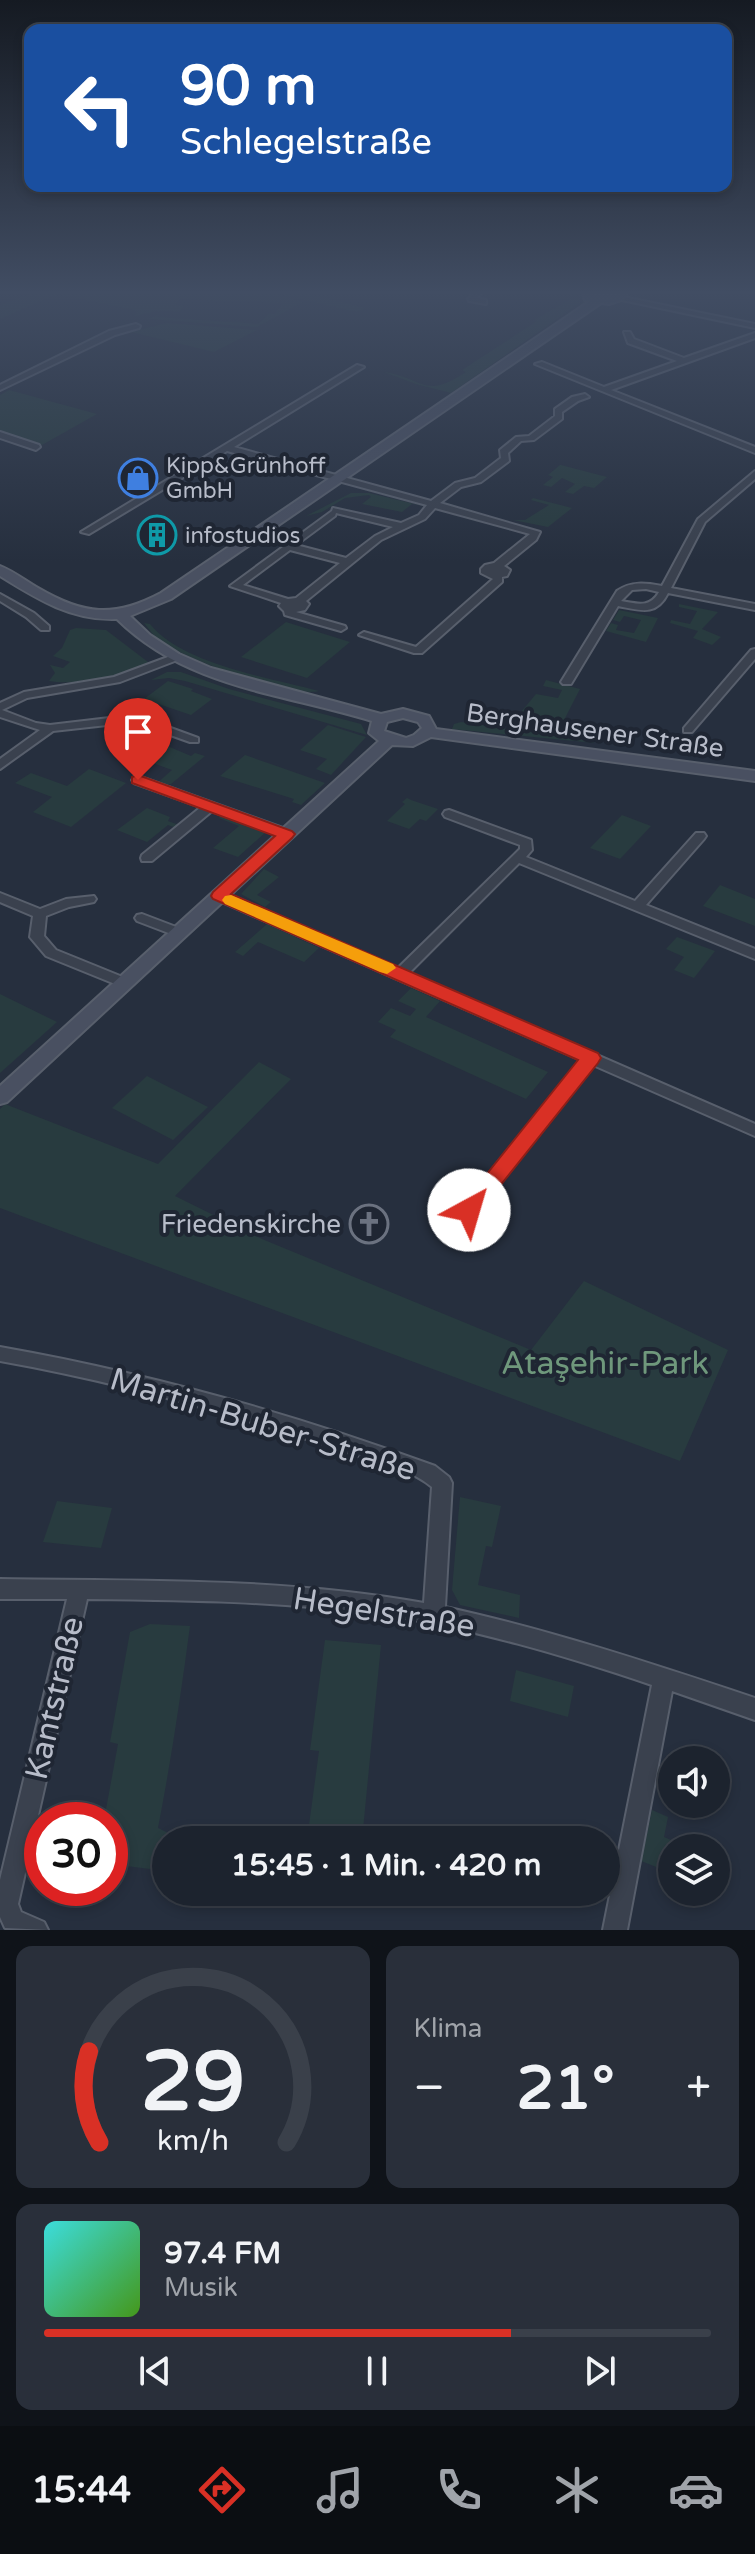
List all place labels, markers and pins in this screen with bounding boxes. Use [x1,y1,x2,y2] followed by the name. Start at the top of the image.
[166,453,326,504] place label: Kipp&Grünhoff GmbH
[117,457,159,499] shop icon: Kipp&Grünhoff GmbH
[136,514,178,556] building icon: infostudios
[185,523,300,549] place label: infostudios
[104,698,172,780] pin
[348,1203,390,1245] church icon: Friedenskirche
[161,1209,341,1240] place label: Friedenskirche

